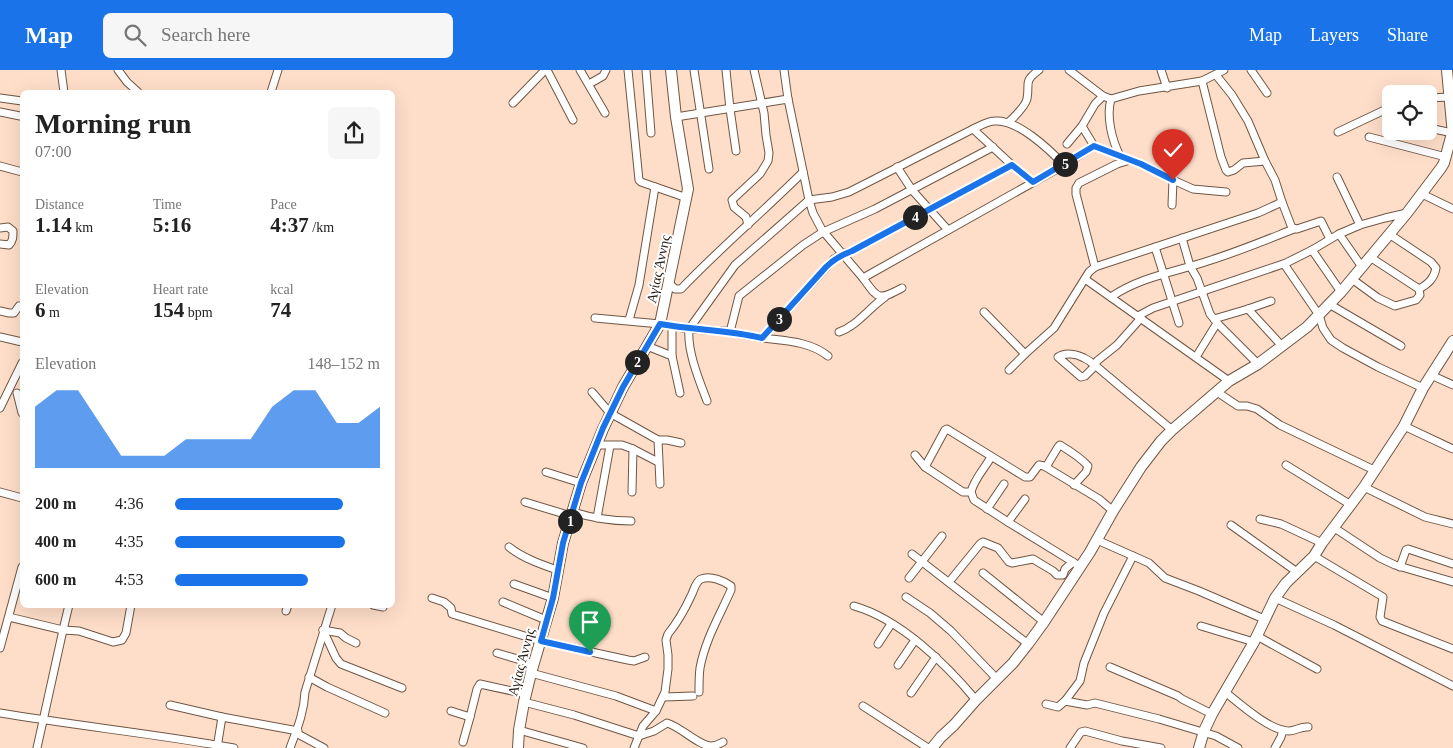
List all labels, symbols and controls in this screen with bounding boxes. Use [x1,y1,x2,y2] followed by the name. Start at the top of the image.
[103,13,453,58] search box
[121,21,149,49] icon: search
[25,22,73,48] text: Map
[161,24,250,45] text: Search here
[1249,25,1282,45] text: Map
[1310,25,1359,45] text: Layers
[1387,25,1428,45] text: Share
[1382,85,1437,140] map controls
[1382,85,1437,140] button: locate
[328,107,380,159] button: share
[35,108,191,139] text: Morning run
[1152,129,1194,180] pin
[1159,136,1187,164] icon: check
[35,143,71,160] text: 07:00
[1052,152,1078,176] pin: 5
[1062,157,1069,172] text: 5
[35,197,84,212] text: Distance
[153,197,182,212] text: Time
[270,197,297,212] text: Pace
[902,204,928,230] pin: 4
[912,210,919,225] text: 4
[35,213,72,237] text: 1.14
[153,213,191,237] text: 5:16
[270,213,309,237] text: 4:37
[72,220,93,235] text: km
[309,220,334,235] text: /km
[644,233,673,305] street label: Αγίας Άννης
[35,282,89,297] text: Elevation
[153,282,208,297] text: Heart rate
[270,282,294,297] text: kcal
[35,298,46,322] text: 6
[153,298,184,322] text: 154
[270,298,291,322] text: 74
[46,305,60,320] text: m
[184,305,213,320] text: bpm
[766,306,792,332] pin: 3
[776,312,783,327] text: 3
[624,350,650,374] pin: 2
[35,355,96,372] text: Elevation
[308,355,380,372] text: 148–152 m
[634,355,641,370] text: 2
[35,495,76,512] text: 200 m
[115,495,143,512] text: 4:36
[558,508,582,534] pin: 1
[567,514,574,529] text: 1
[35,533,76,550] text: 400 m
[115,533,143,550] text: 4:35
[35,571,76,588] text: 600 m
[115,571,143,588] text: 4:53
[569,601,611,652] pin
[576,608,604,636] icon: arrive
[505,626,538,698] street label: Αγίας Άννης

